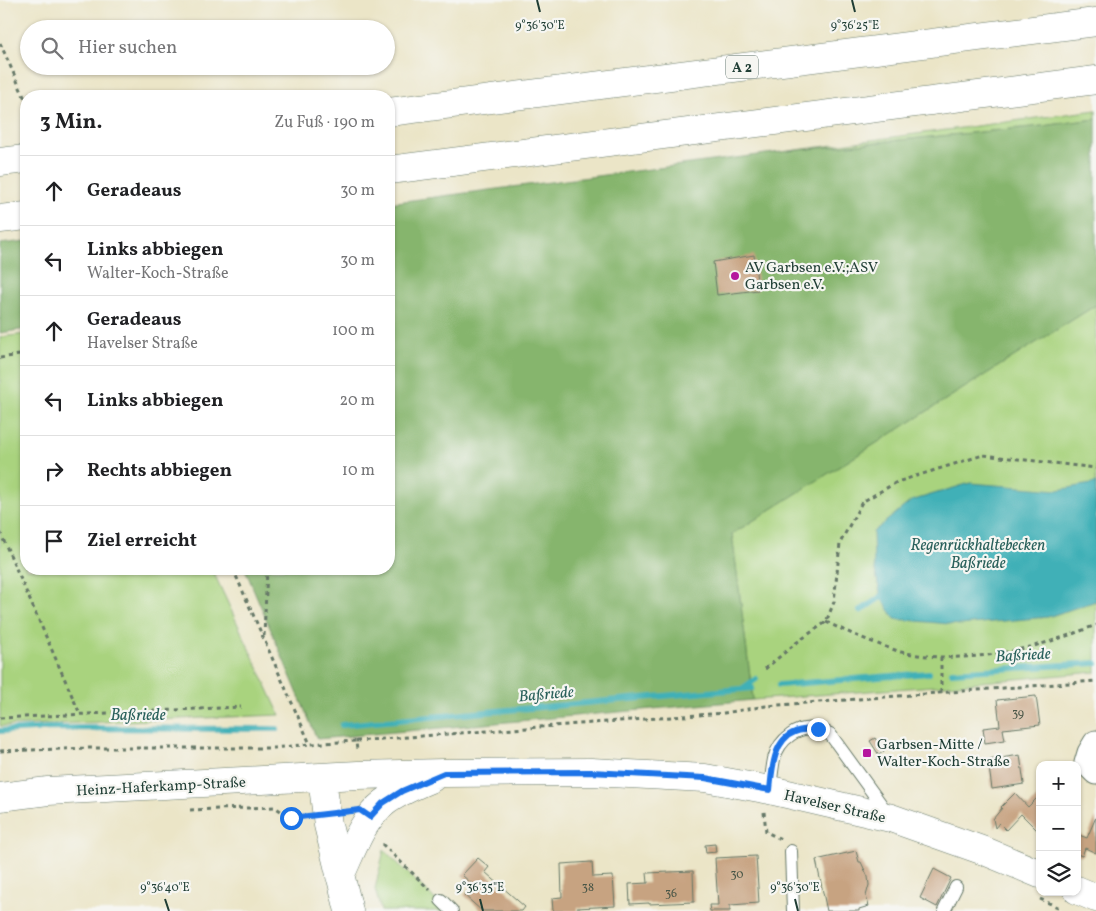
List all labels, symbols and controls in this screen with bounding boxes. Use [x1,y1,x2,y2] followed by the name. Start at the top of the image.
[515,18,565,34] text: 9°36'30"E
[831,18,879,34] text: 9°36'25"E
[20,20,395,75] search box
[38,34,66,62] icon: search
[78,35,177,61] text: Hier suchen
[726,56,758,78] road number: A 2
[40,108,102,137] text: 3 Min.
[274,112,375,134] text: Zu Fuß · 190 m
[40,177,68,205] icon: ahead
[87,178,182,204] text: Geradeaus
[340,180,375,202] text: 30 m
[87,237,224,263] text: Links abbiegen
[40,247,68,275] icon: left
[340,250,375,272] text: 30 m
[745,258,878,296] place label: AV Garbsen e.V.;ASV Garbsen e.V.
[87,263,229,285] text: Walter-Koch-Straße
[729,270,741,282] marker: AV Garbsen e.V.;ASV Garbsen e.V.
[87,307,182,333] text: Geradeaus
[40,317,68,345] icon: ahead
[332,320,375,342] text: 100 m
[87,333,198,355] text: Havelser Straße
[40,387,68,415] icon: left
[87,388,224,414] text: Links abbiegen
[340,390,375,412] text: 20 m
[40,457,68,485] icon: right
[87,458,232,484] text: Rechts abbiegen
[342,460,375,482] text: 10 m
[40,527,68,555] icon: arrive
[87,528,197,554] text: Ziel erreicht
[911,535,1045,575] water label: Regenrückhaltebecken Baßriede
[995,644,1051,668] water label: Baßriede
[518,682,575,708] water label: Baßriede
[110,705,166,727] water label: Baßriede
[1012,706,1024,722] house number: 39
[807,718,830,741] route end
[877,735,1010,773] place label: Garbsen-Mitte / Walter-Koch-Straße
[861,747,873,759] marker: Garbsen-Mitte / Walter-Koch-Straße
[1036,761,1081,896] map controls
[1036,761,1081,806] button: +
[76,773,246,802] street label: Heinz-Haferkamp-Straße
[782,786,888,829] street label: Havelser Straße
[1036,806,1081,851] button: −
[280,807,303,830] route start
[1036,851,1081,896] button: layers
[730,867,744,883] house number: 30
[140,880,190,896] text: 9°36'40"E
[456,880,504,896] text: 9°36'35"E
[582,880,594,896] house number: 38
[770,880,820,896] text: 9°36'30"E
[665,886,677,902] house number: 36

